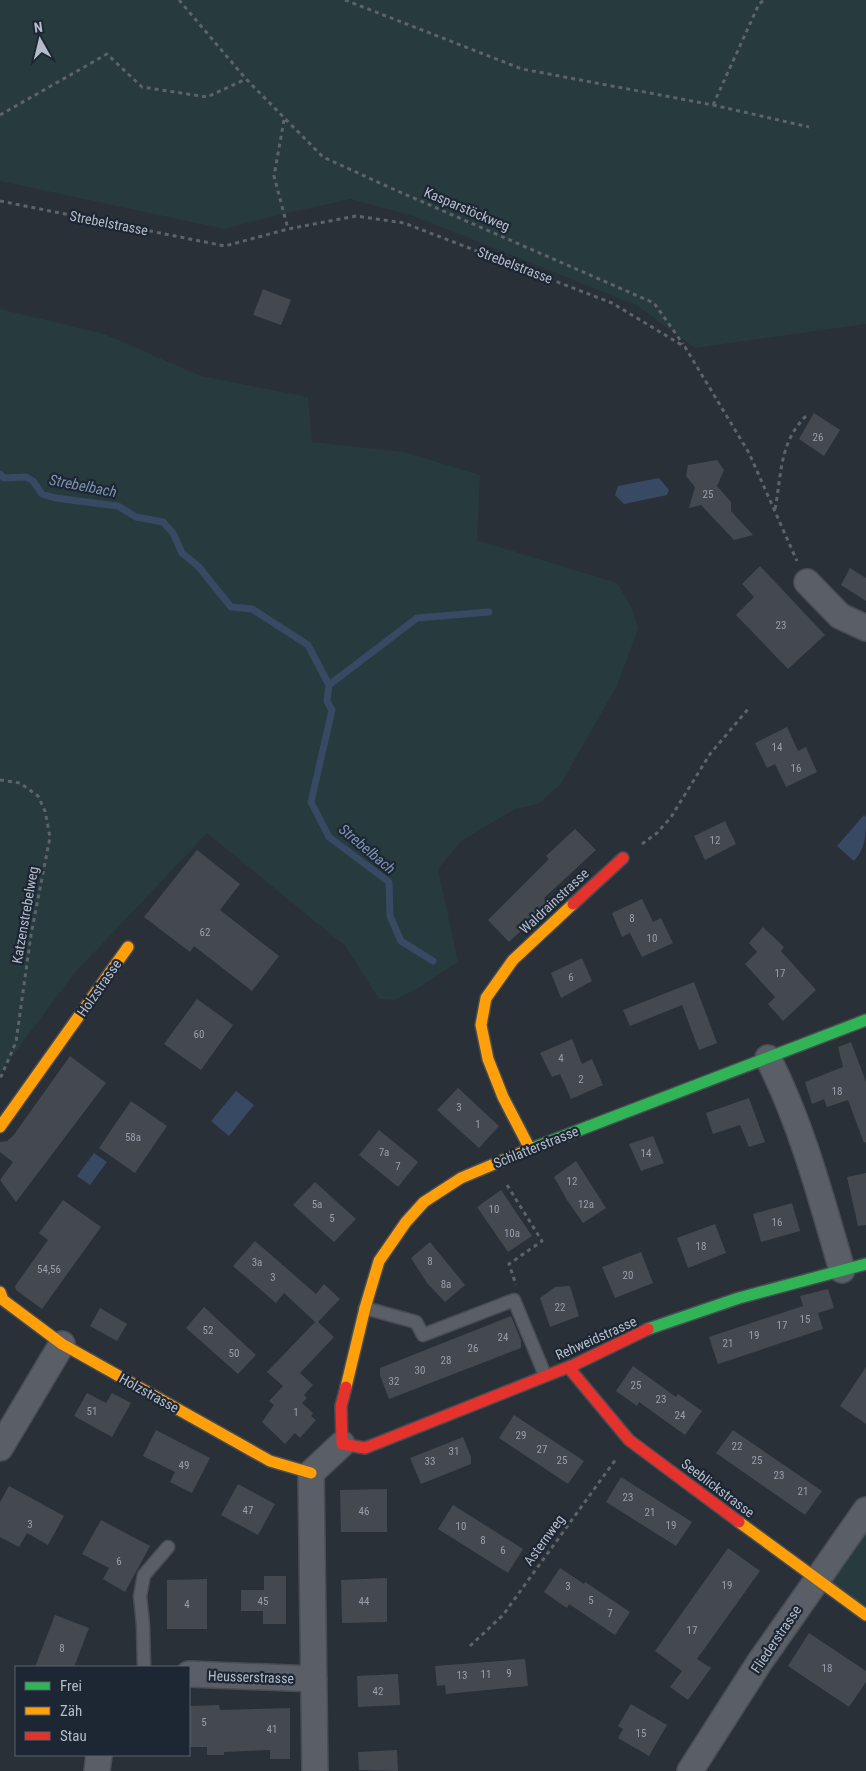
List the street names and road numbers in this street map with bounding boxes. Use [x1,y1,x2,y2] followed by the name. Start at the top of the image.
[422,184,512,234] street label: Kasparstöckweg
[69,208,150,239] street label: Strebelstrasse
[475,243,555,287] street label: Strebelstrasse
[9,865,41,965] street label: Katzenstrebelweg
[516,865,592,937] street label: Waldrainstrasse
[74,956,125,1019] street label: Holzstrasse
[491,1123,581,1171] street label: Schlatterstrasse
[553,1313,639,1363] street label: Rehweidstrasse
[116,1370,182,1416] street label: Holzstrasse
[678,1455,758,1521] street label: Seeblickstrasse
[520,1512,568,1568] street label: Asternweg
[748,1602,805,1676] street label: Fliederstrasse
[208,1668,295,1687] street label: Heusserstrasse

